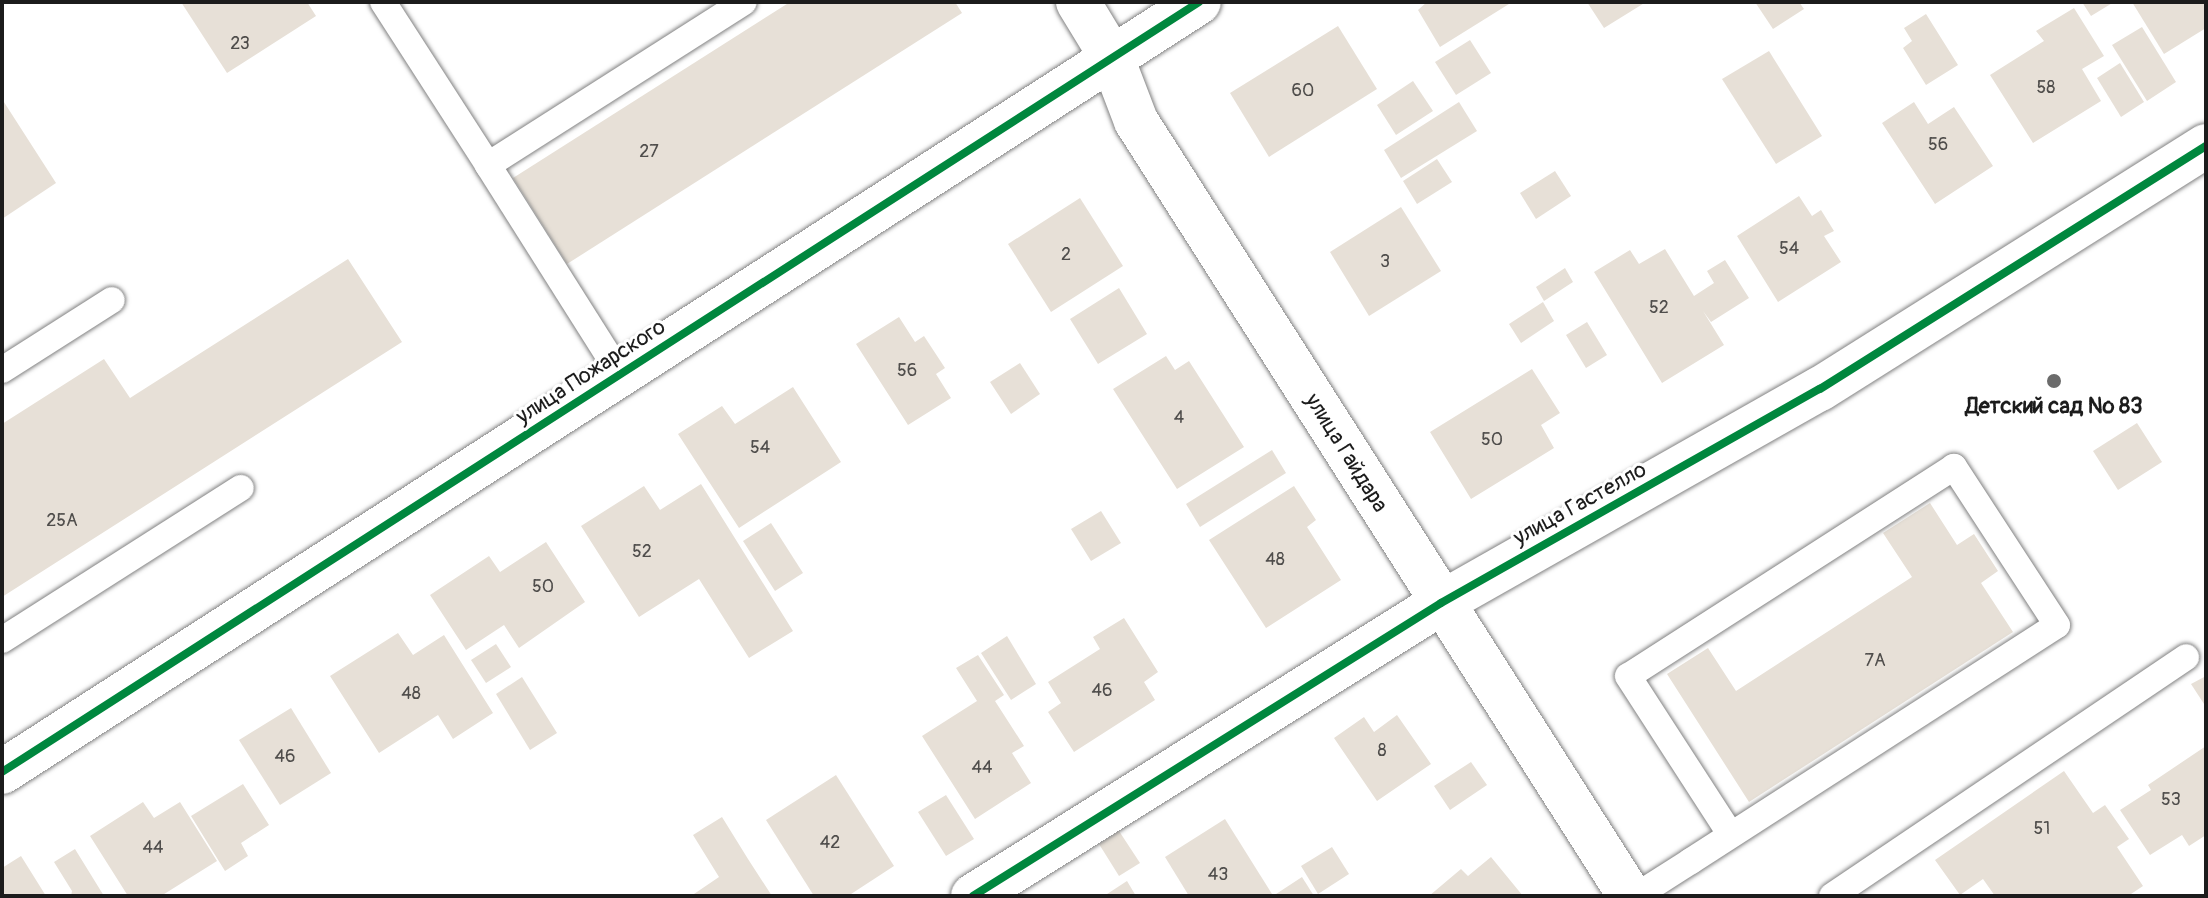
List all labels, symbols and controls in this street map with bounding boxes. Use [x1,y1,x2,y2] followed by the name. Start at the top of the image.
[230,33,250,55] house number: 23
[2037,77,2055,99] house number: 58
[1292,80,1314,102] house number: 60
[1928,134,1948,156] house number: 56
[639,141,659,163] house number: 27
[1779,238,1799,260] house number: 54
[1061,244,1071,266] house number: 2
[1380,251,1390,273] house number: 3
[1649,297,1669,319] house number: 52
[511,314,671,430] street label: улица Пожарского
[897,360,917,382] house number: 56
[2045,372,2063,390] marker: Детский сад № 83
[1299,389,1393,517] street label: улица Гайдара
[1966,394,2142,420] place label: Детский сад № 83
[1174,407,1184,429] house number: 4
[1481,429,1503,451] house number: 50
[750,437,770,459] house number: 54
[1509,457,1651,551] street label: улица Гастелло
[46,510,78,532] house number: 25А
[632,541,652,563] house number: 52
[1265,549,1285,571] house number: 48
[532,576,554,598] house number: 50
[1864,650,1886,672] house number: 7А
[1092,680,1112,702] house number: 46
[401,683,421,705] house number: 48
[1377,740,1387,762] house number: 8
[275,746,295,768] house number: 46
[972,757,992,779] house number: 44
[2161,789,2181,811] house number: 53
[2034,818,2050,840] house number: 51
[820,832,840,854] house number: 42
[143,837,163,859] house number: 44
[1208,864,1228,886] house number: 43

